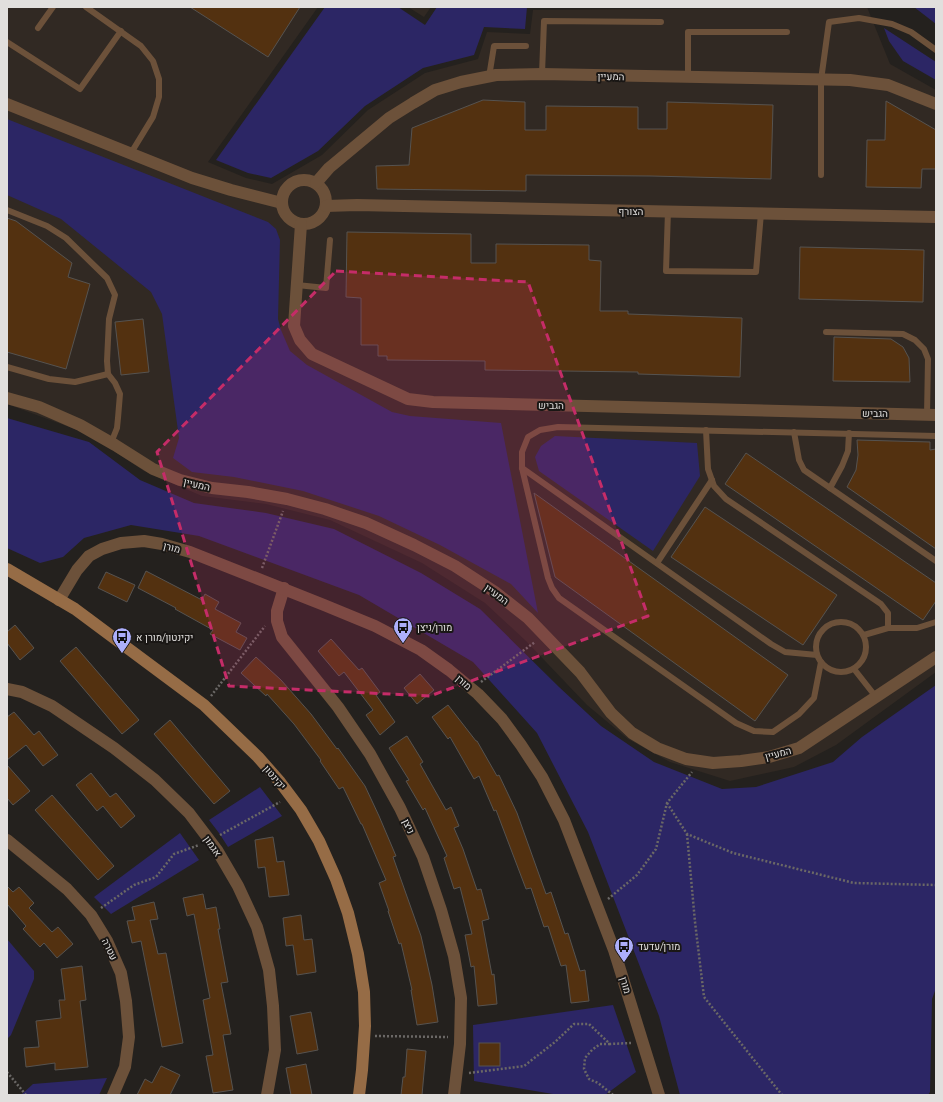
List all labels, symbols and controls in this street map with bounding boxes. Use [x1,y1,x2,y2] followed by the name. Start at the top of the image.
[597,70,625,83] street label: המעיין
[618,205,644,218] street label: הצורף
[538,399,564,412] street label: הגביש
[862,407,888,420] street label: הגביש
[182,475,212,494] street label: המעיין
[162,539,182,556] street label: מורן
[482,581,512,608] street label: המעיין
[392,616,414,644] bus stop icon: מורן/ניצן
[417,621,452,634] place label: מורן/ניצן
[111,626,133,654] bus stop icon: יקינטון/מורן א
[136,631,193,644] place label: יקינטון/מורן א
[453,672,474,693] street label: מורן
[763,744,793,763] street label: המעיין
[261,763,289,792] street label: יקינטון
[399,817,418,836] street label: ניצן
[201,833,224,859] street label: אגמון
[613,935,635,963] bus stop icon: מורן/עדעד
[99,936,120,962] street label: עטרה
[638,940,680,953] place label: מורן/עדעד
[617,975,634,995] street label: מורן

